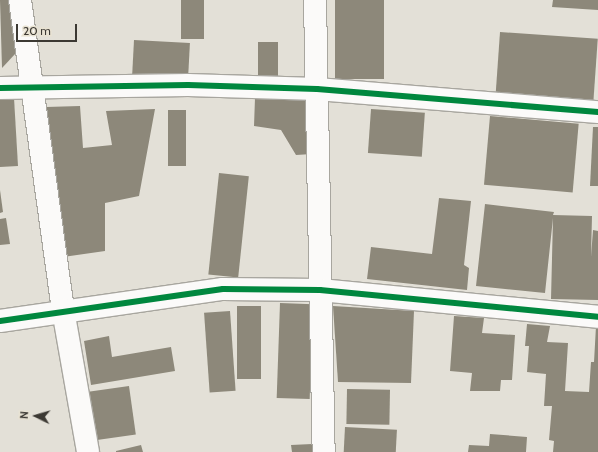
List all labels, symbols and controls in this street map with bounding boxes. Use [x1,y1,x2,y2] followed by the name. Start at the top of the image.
[18,16,79,42] scale bar
[23,23,51,38] text: 20 m
[16,396,56,436] north arrow
[17,410,31,419] text: N

